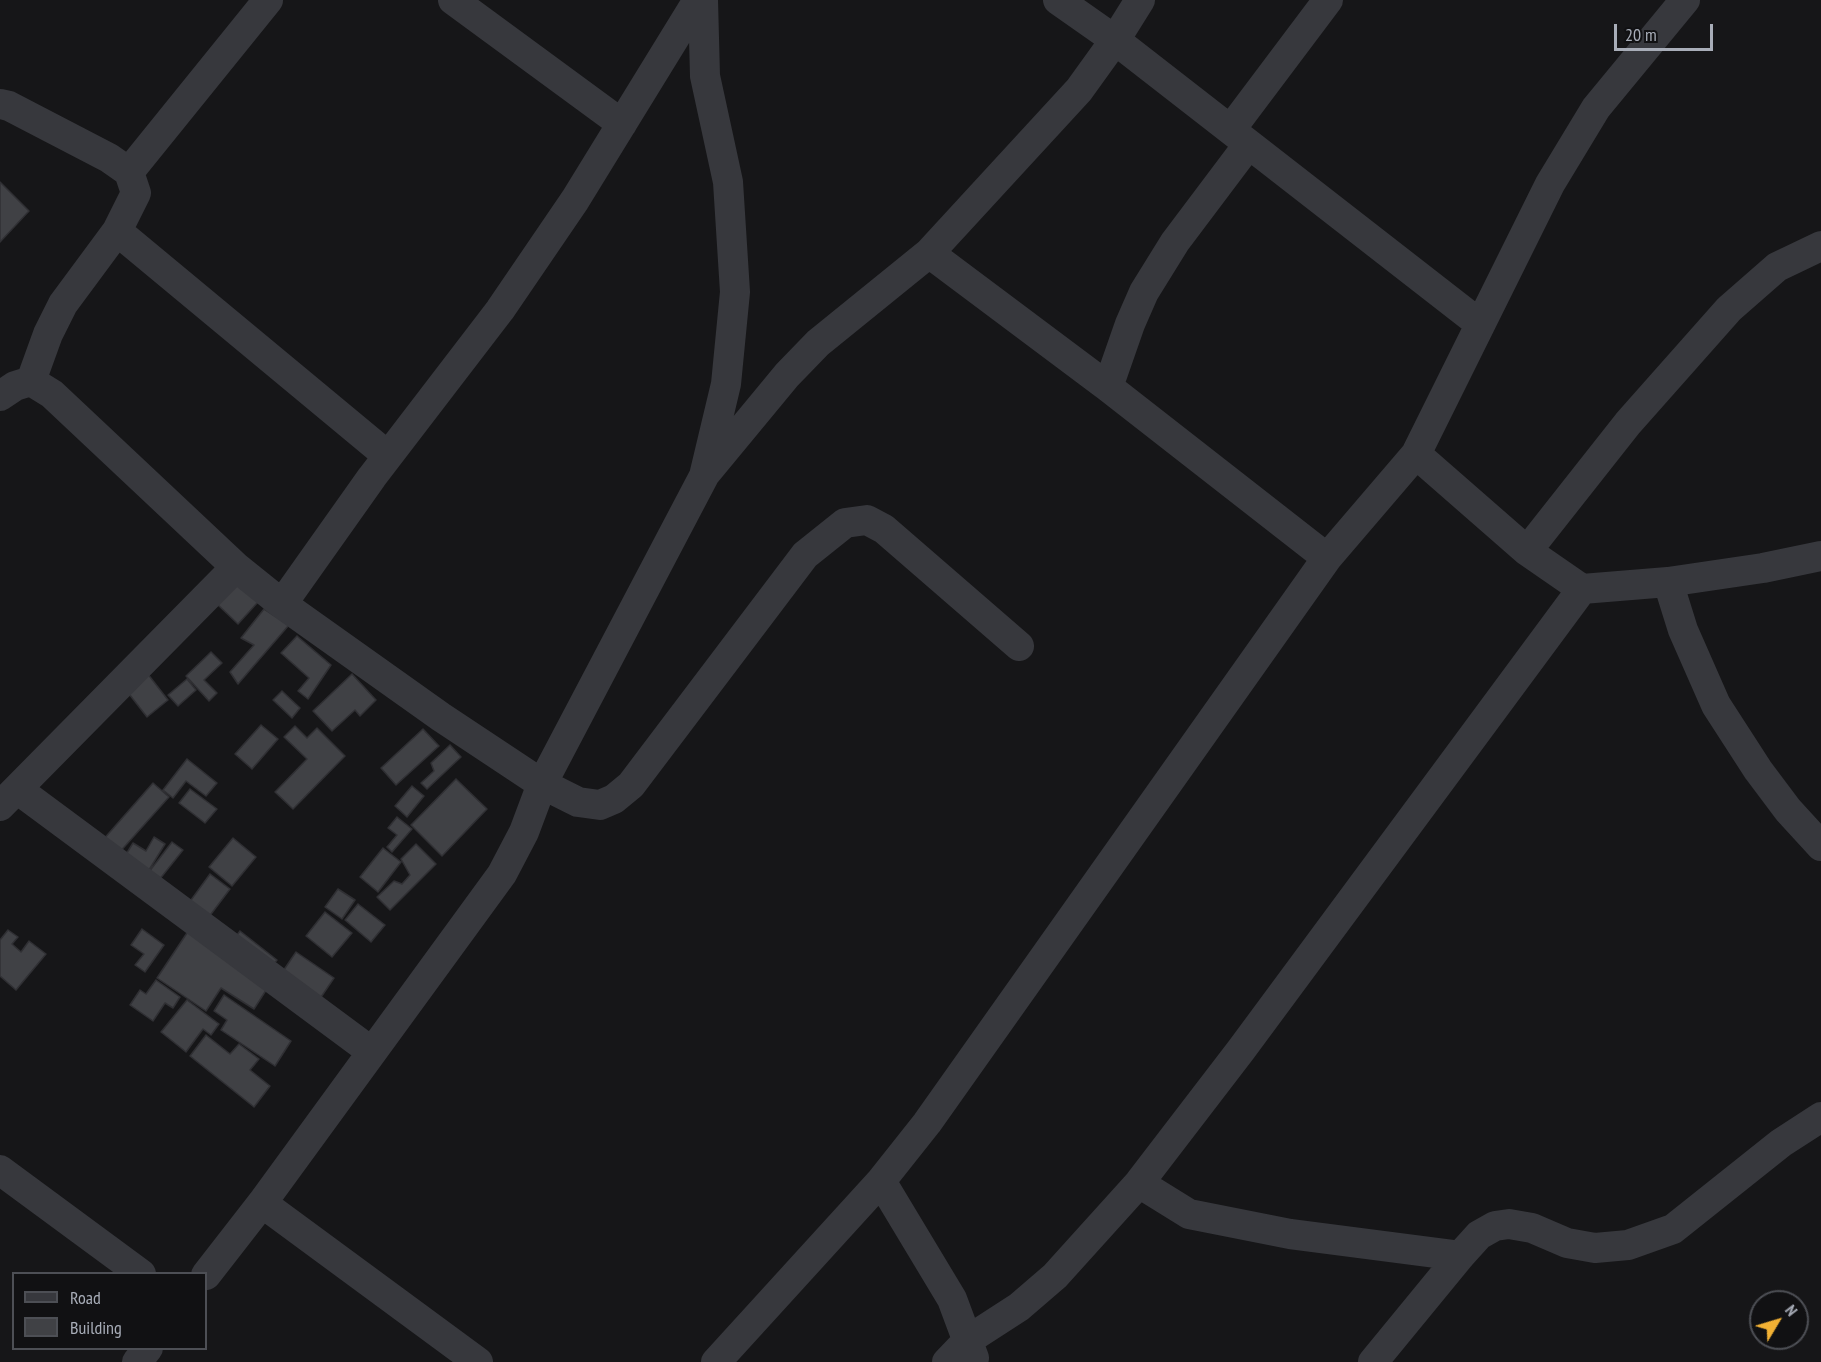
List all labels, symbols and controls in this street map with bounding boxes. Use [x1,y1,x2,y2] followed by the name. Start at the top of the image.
[1617,12,1716,50] scale bar
[1625,23,1657,46] text: 20 m
[12,1272,207,1350] legend
[70,1286,101,1309] text: Road
[1749,1290,1809,1350] north arrow
[1781,1301,1802,1320] text: N
[70,1316,122,1339] text: Building

